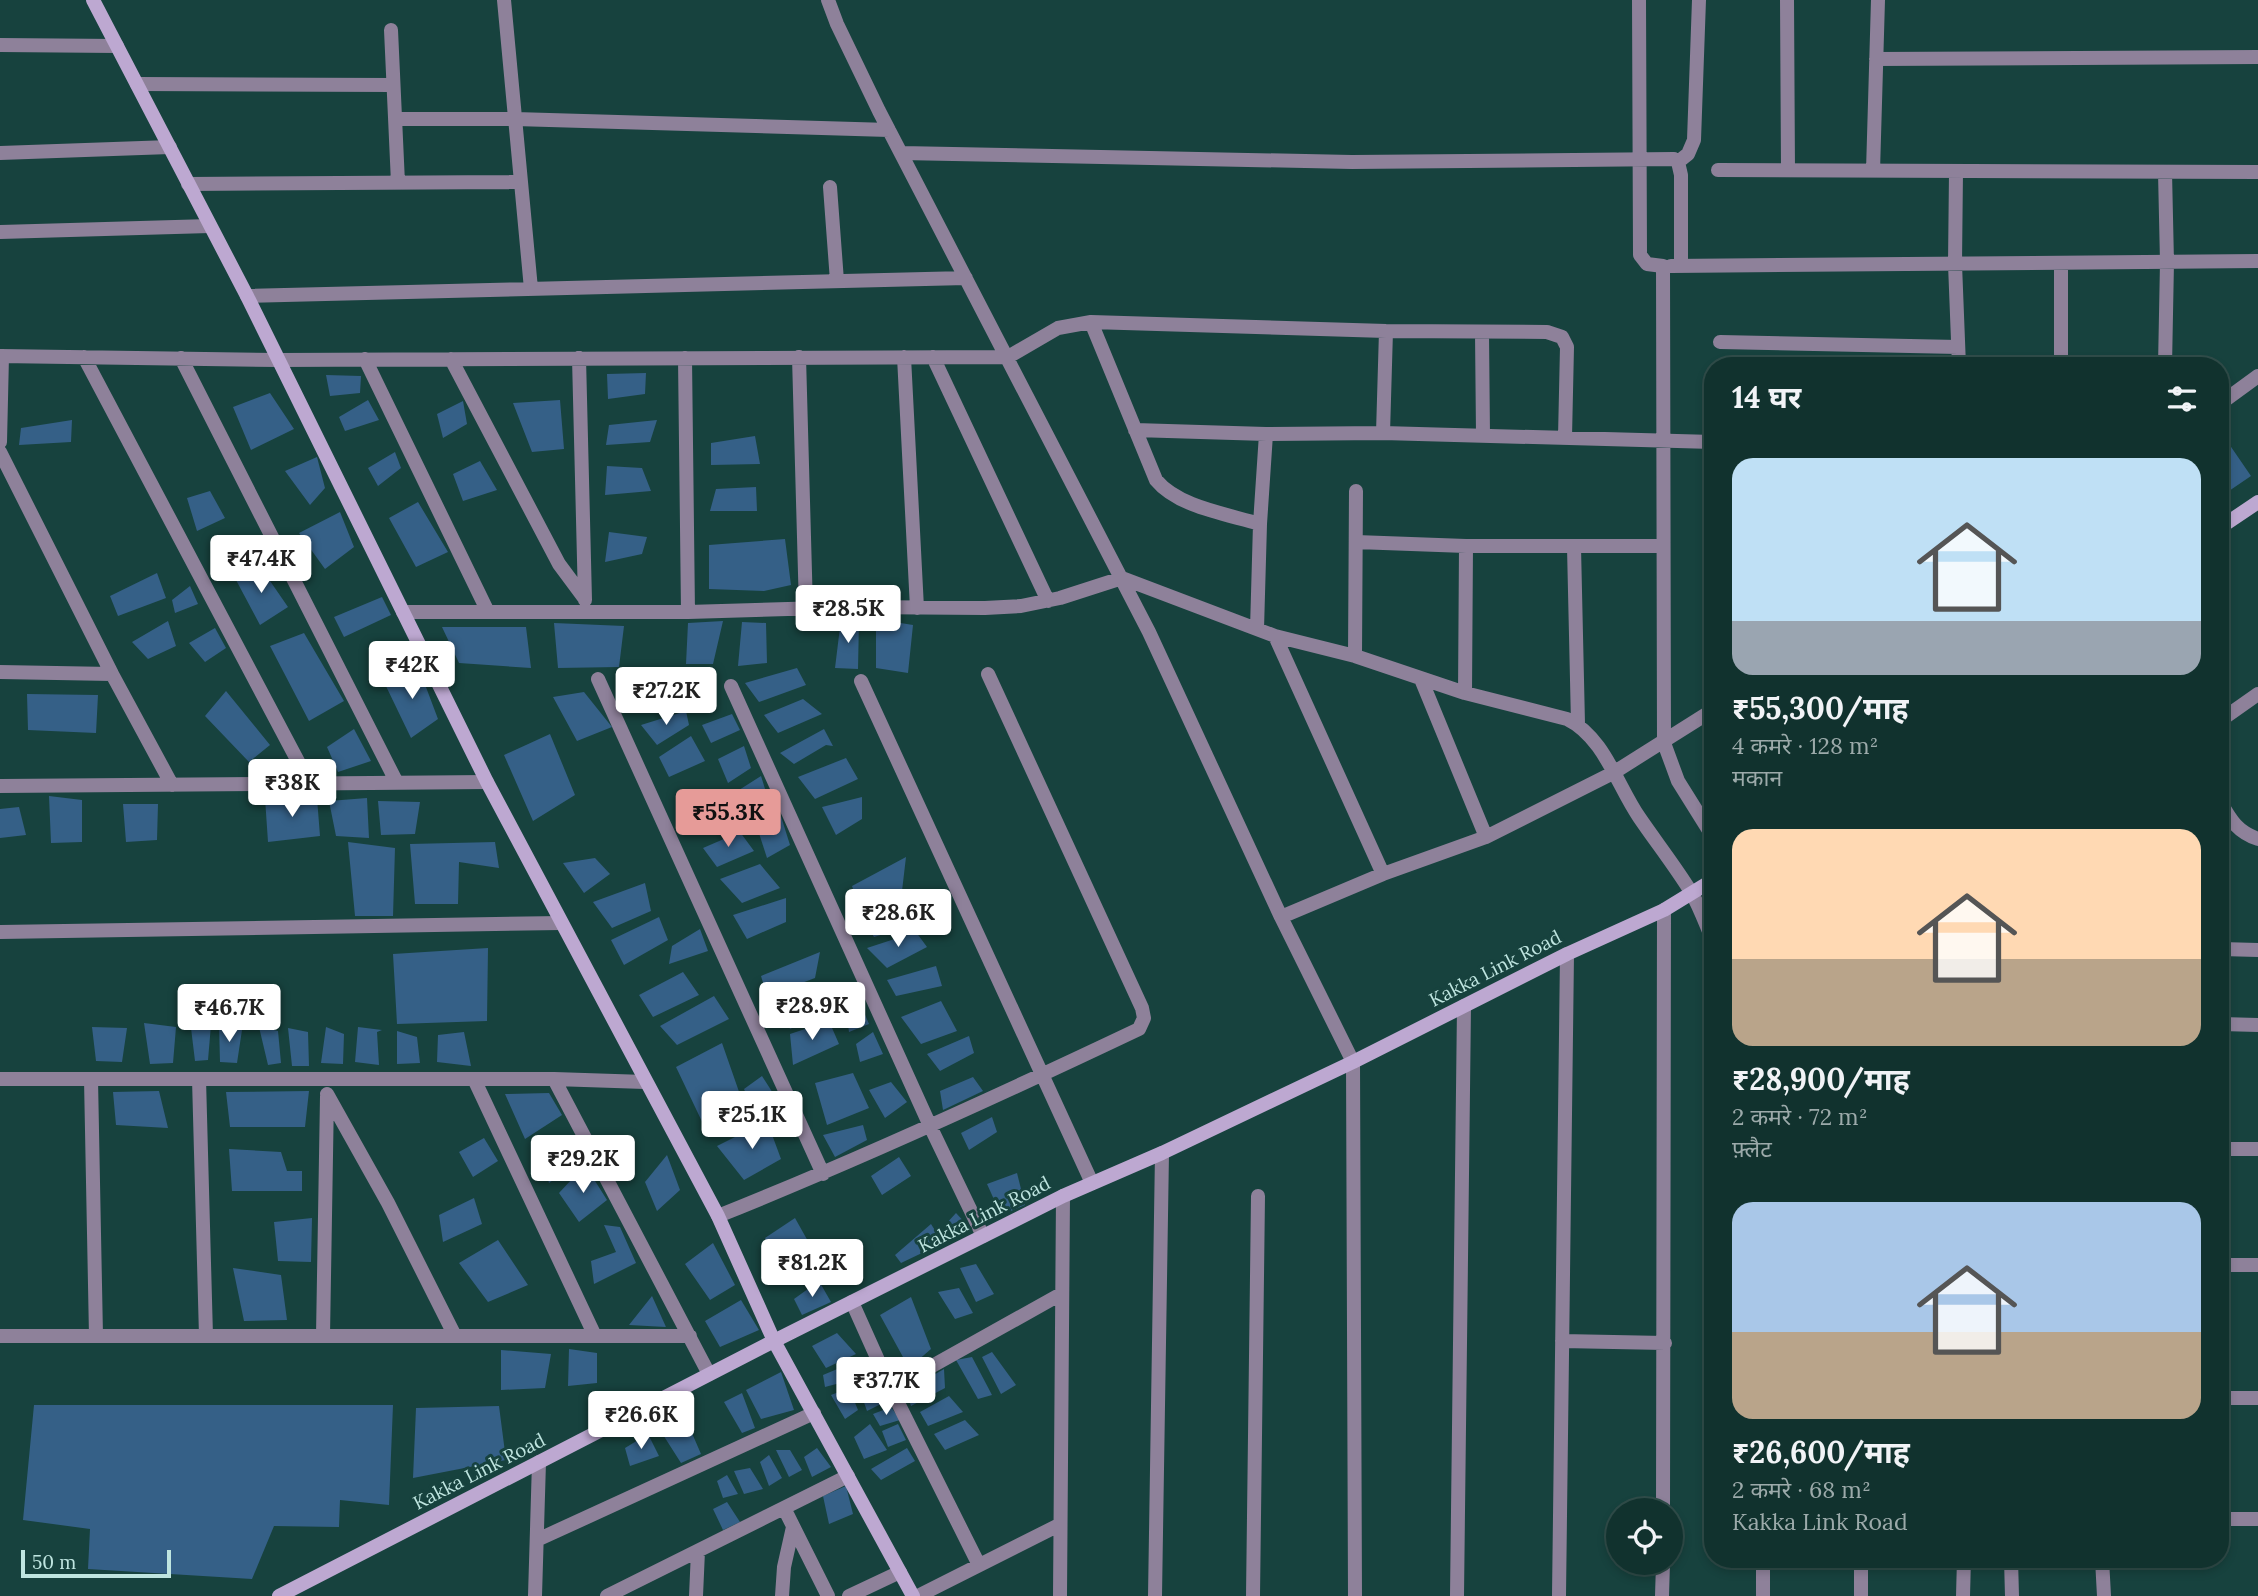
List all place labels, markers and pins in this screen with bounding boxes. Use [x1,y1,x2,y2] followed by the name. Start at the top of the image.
[204,536,318,595] pin: ₹47.4K
[791,586,905,645] pin: ₹28.5K
[371,642,453,701] pin: ₹42K
[609,668,723,727] pin: ₹27.2K
[251,760,333,819] pin: ₹38K
[671,790,785,849] pin: ₹55.3K
[841,890,955,949] pin: ₹28.6K
[755,982,869,1042] pin: ₹28.9K
[172,984,286,1044] pin: ₹46.7K
[695,1092,809,1151] pin: ₹25.1K
[526,1136,640,1195] pin: ₹29.2K
[755,1240,869,1299] pin: ₹81.2K
[829,1358,943,1417] pin: ₹37.7K
[584,1392,698,1451] pin: ₹26.6K

